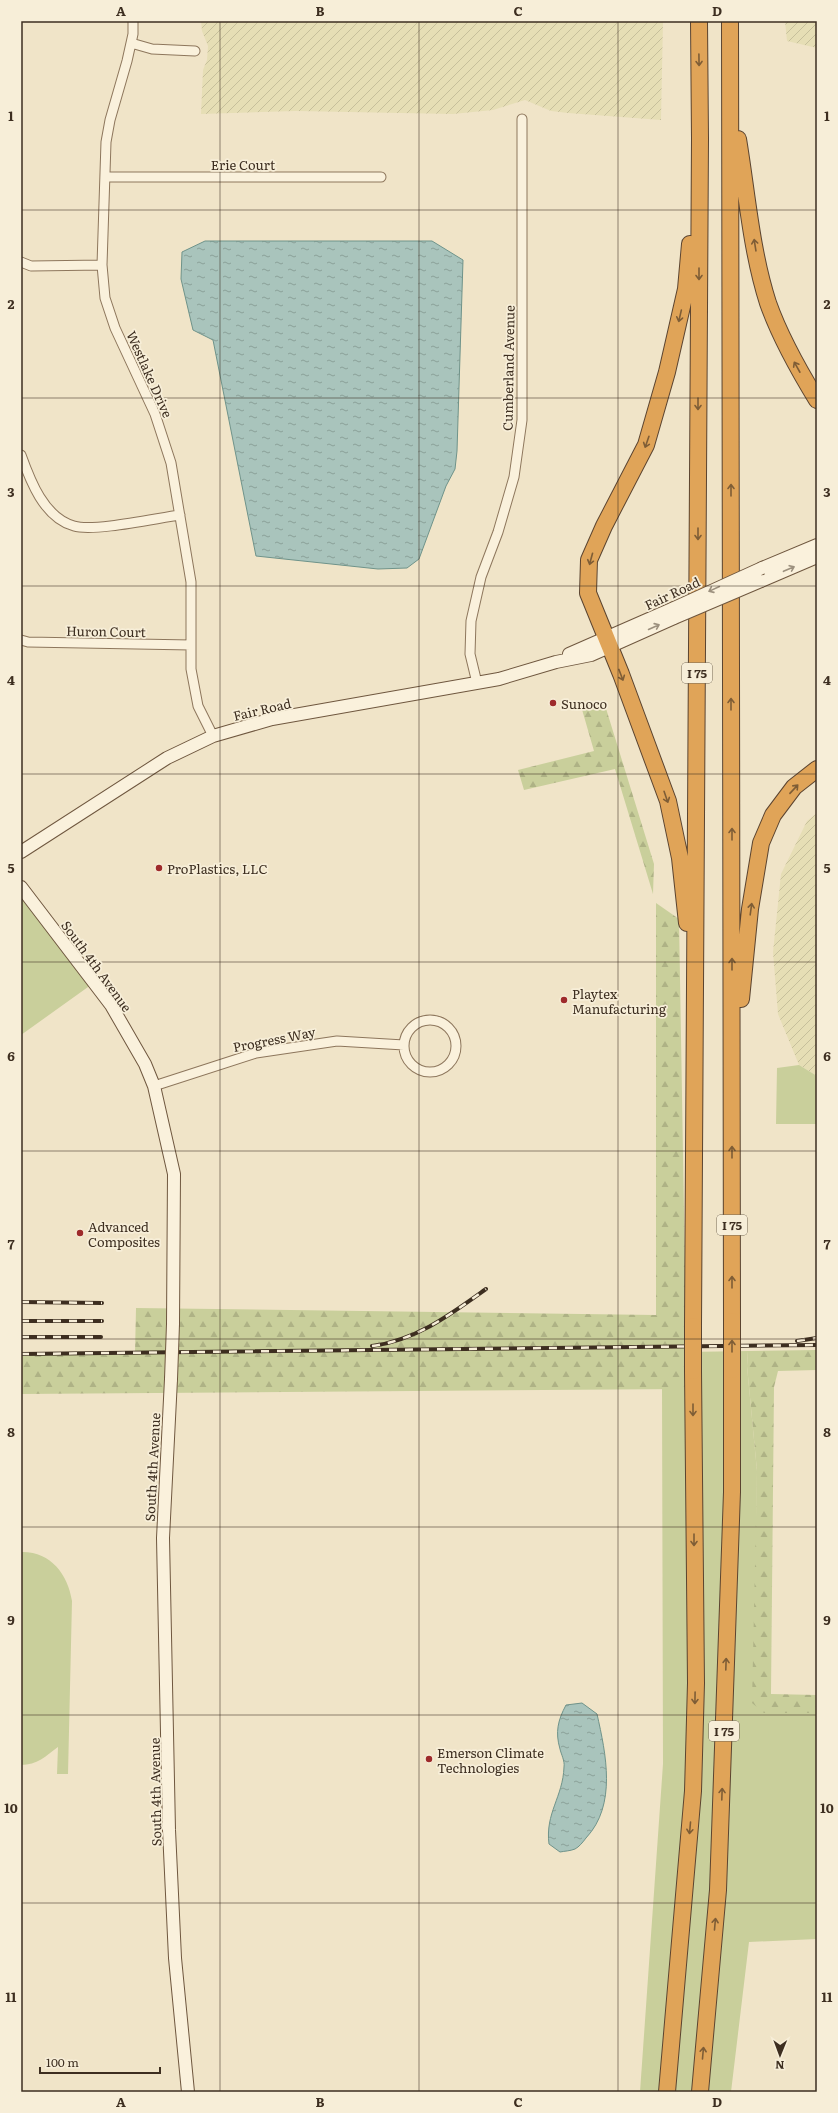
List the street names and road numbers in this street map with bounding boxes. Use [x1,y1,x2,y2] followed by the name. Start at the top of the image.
[211,155,276,174] street label: Erie Court
[497,305,519,431] street label: Cumberland Avenue
[122,328,178,421] street label: Westlake Drive
[641,572,703,614] street label: Fair Road
[66,621,147,641] street label: Huron Court
[682,663,712,683] road number: I 75
[231,693,293,725] street label: Fair Road
[57,916,137,1016] street label: South 4th Avenue
[231,1022,317,1056] street label: Progress Way
[717,1215,747,1235] road number: I 75
[140,1412,164,1522] street label: South 4th Avenue
[709,1721,739,1741] road number: I 75
[145,1737,165,1847] street label: South 4th Avenue

